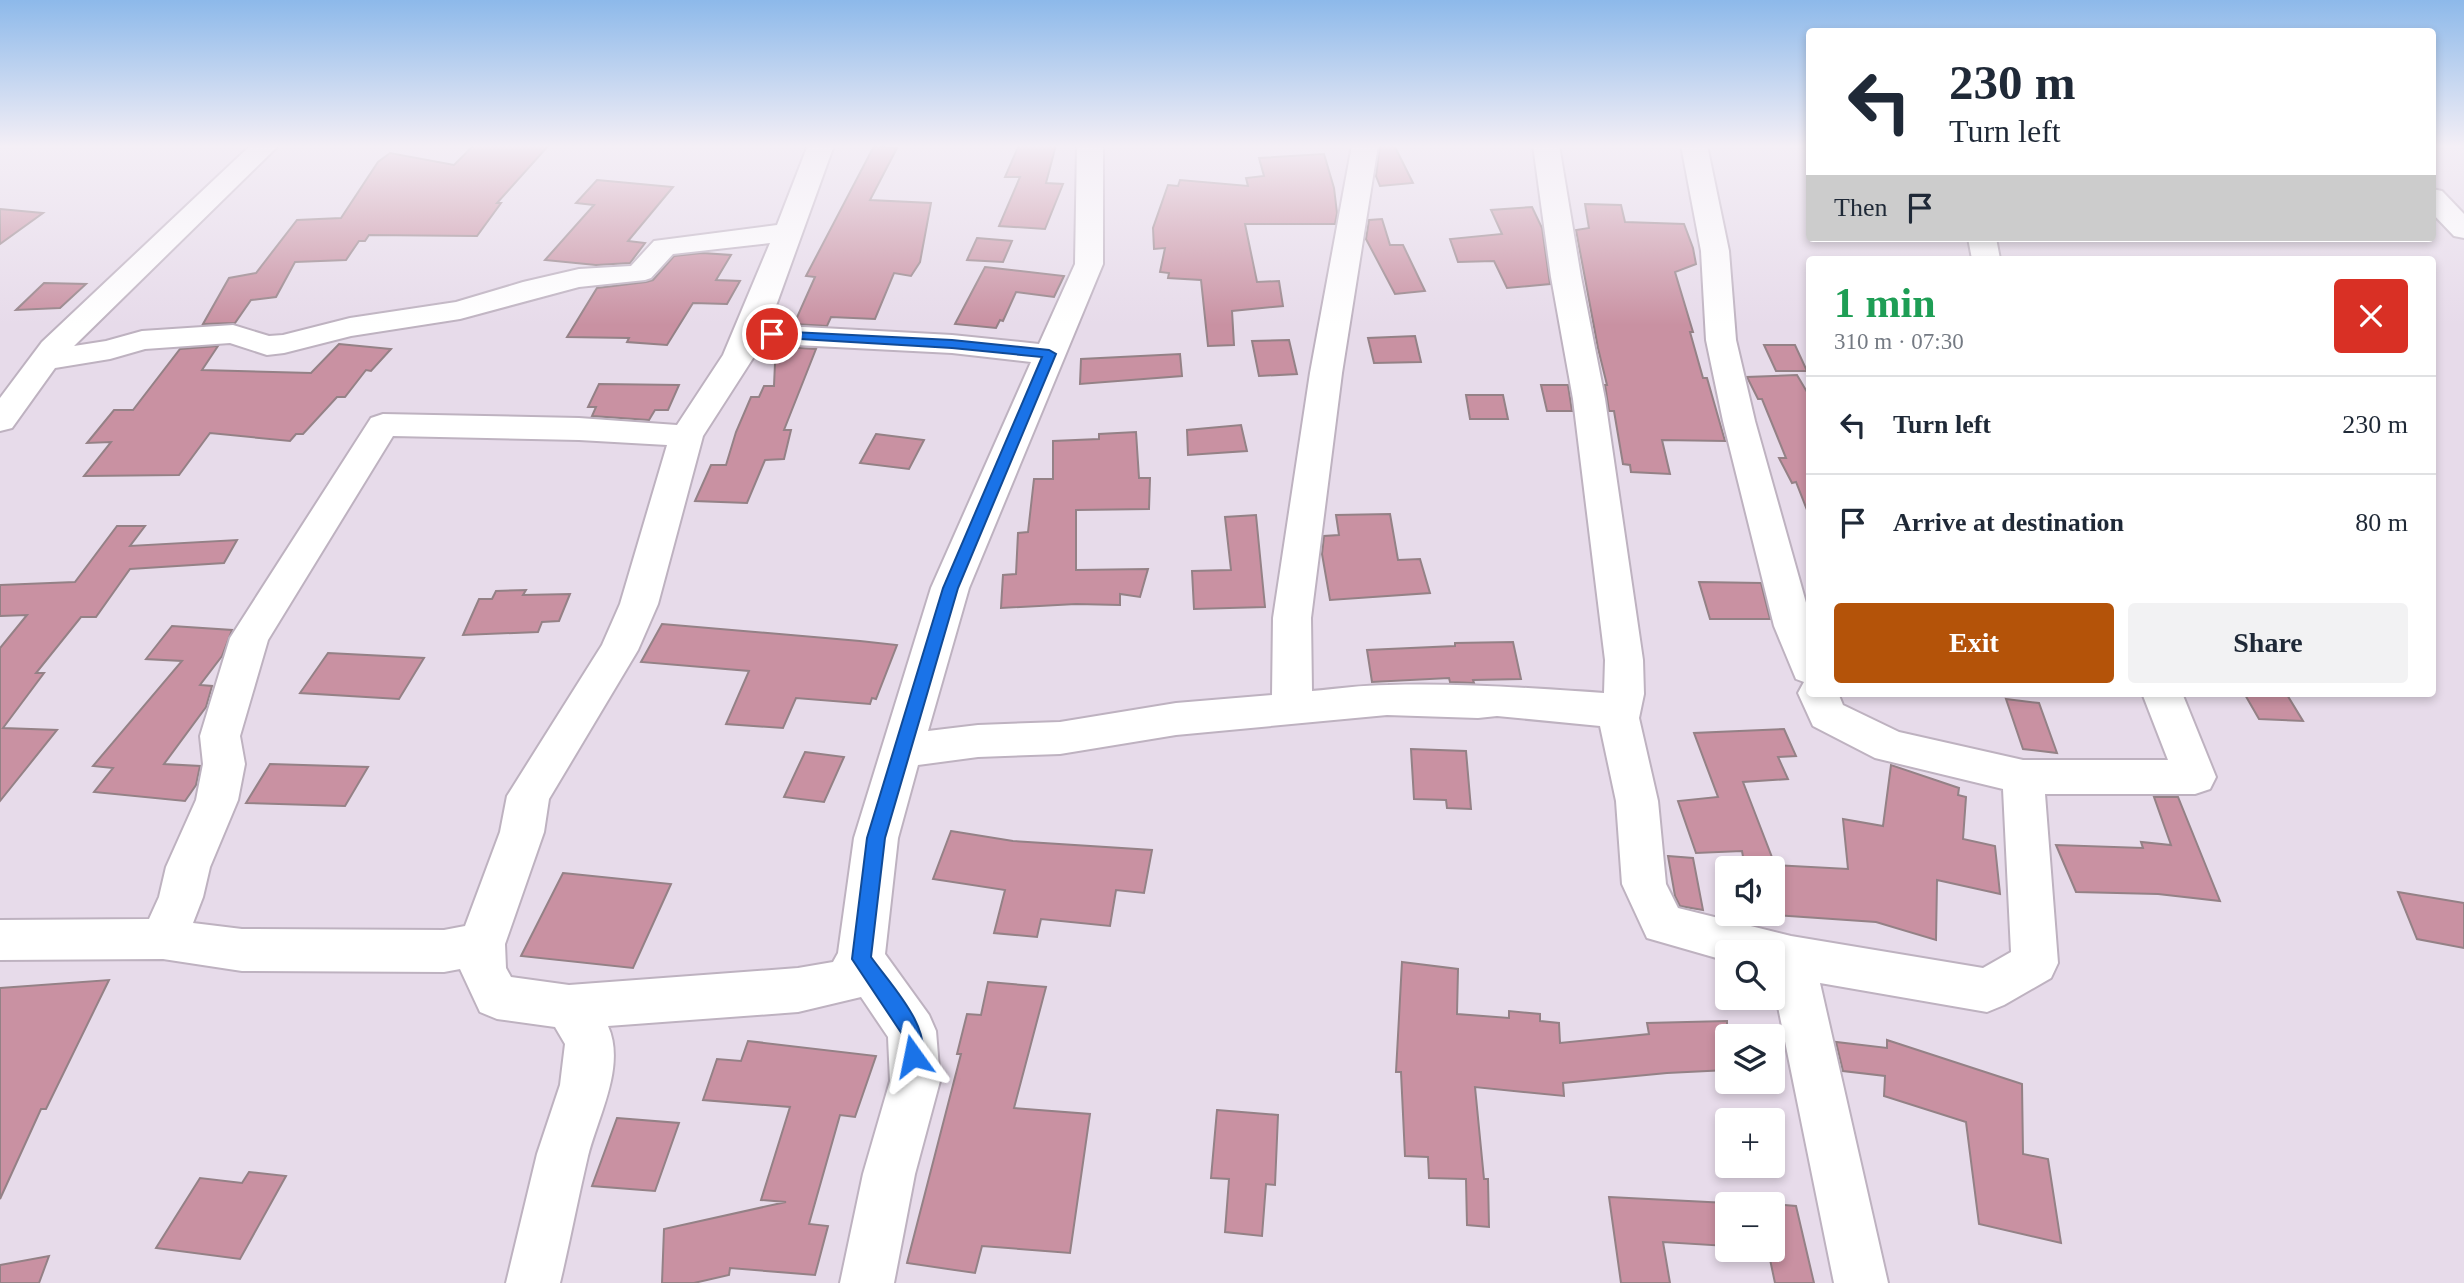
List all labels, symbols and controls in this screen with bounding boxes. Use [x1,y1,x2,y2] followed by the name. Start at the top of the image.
[1949,55,2076,110] text: 230 m
[1834,56,1925,147] icon: left
[1949,113,2061,149] text: Turn left
[1901,189,1939,227] icon: arrive
[1834,193,1887,222] text: Then
[2334,279,2408,353] button: close
[1834,280,1936,326] text: 1 min
[742,304,802,364] pin
[753,315,791,353] icon: arrive
[1834,329,1964,354] text: 310 m · 07:30
[1834,406,1872,444] icon: left
[1893,410,1991,439] text: Turn left
[2342,410,2408,439] text: 230 m
[1834,504,1872,542] icon: arrive
[1893,508,2124,537] text: Arrive at destination
[2355,508,2408,537] text: 80 m
[1834,603,2114,683] button: Exit
[2128,603,2408,683] button: Share
[1715,856,1785,1262] map controls
[1715,856,1785,926] button: sound
[1715,940,1785,1010] button: search
[876,1019,950,1093] position arrow
[1715,1024,1785,1094] button: layers
[1715,1108,1785,1178] button: +
[1715,1192,1785,1262] button: −

